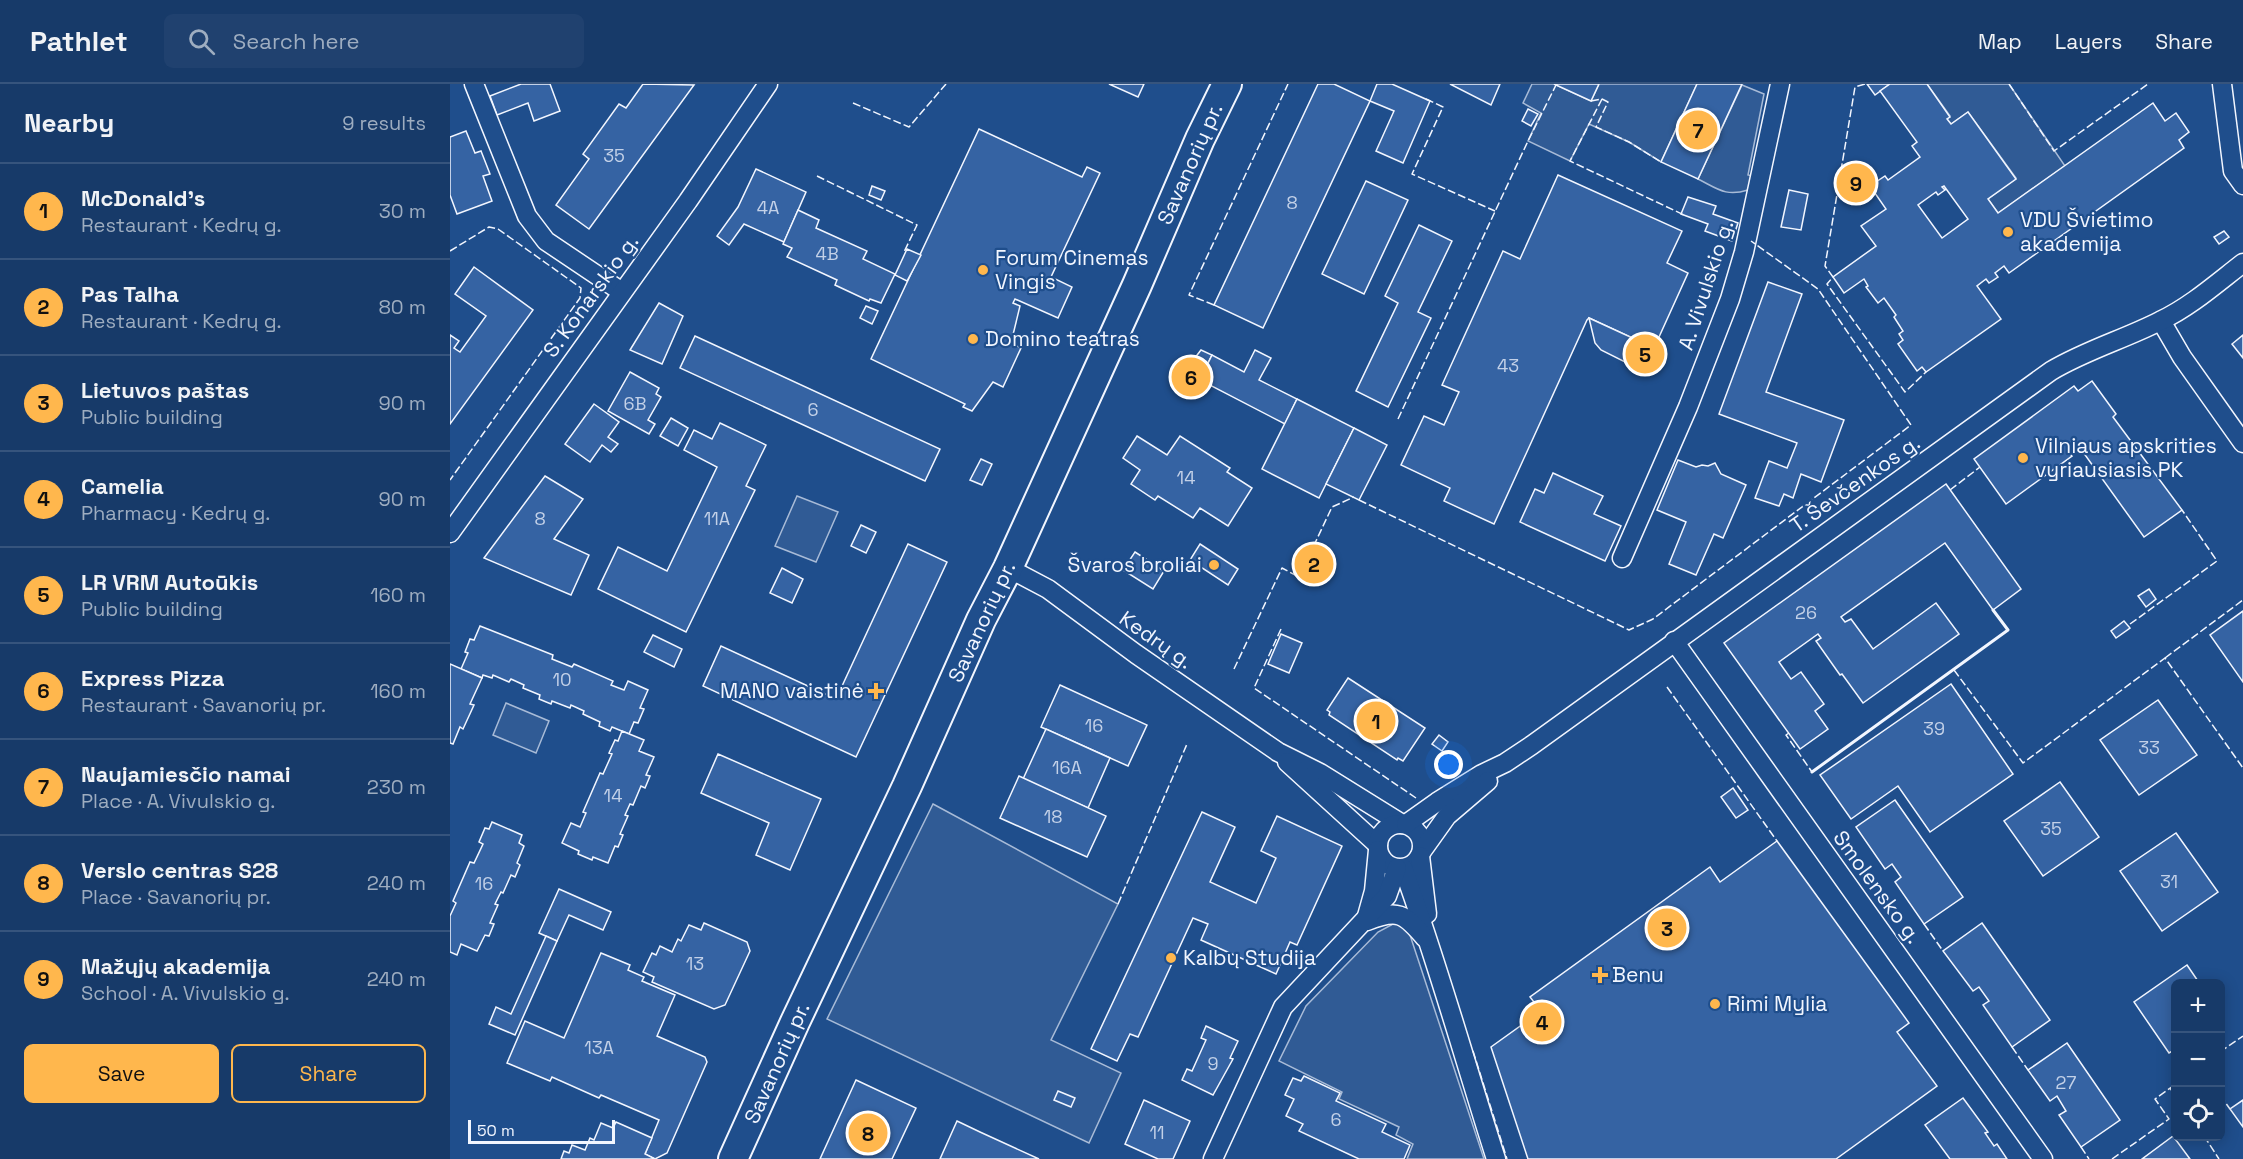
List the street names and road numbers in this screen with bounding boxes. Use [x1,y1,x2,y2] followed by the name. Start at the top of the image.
[1151,99,1228,229] street label: Savanorių pr.
[1672,216,1739,353] street label: A. Vivulskio g.
[537,229,644,363] street label: S. Konarskio g.
[1784,429,1925,539] street label: T. Ševčenkos g.
[942,557,1021,686] street label: Savanorių pr.
[1114,605,1198,675] street label: Kedrų g.
[1827,825,1928,949] street label: Smolensko g.
[738,998,815,1128] street label: Savanorių pr.

